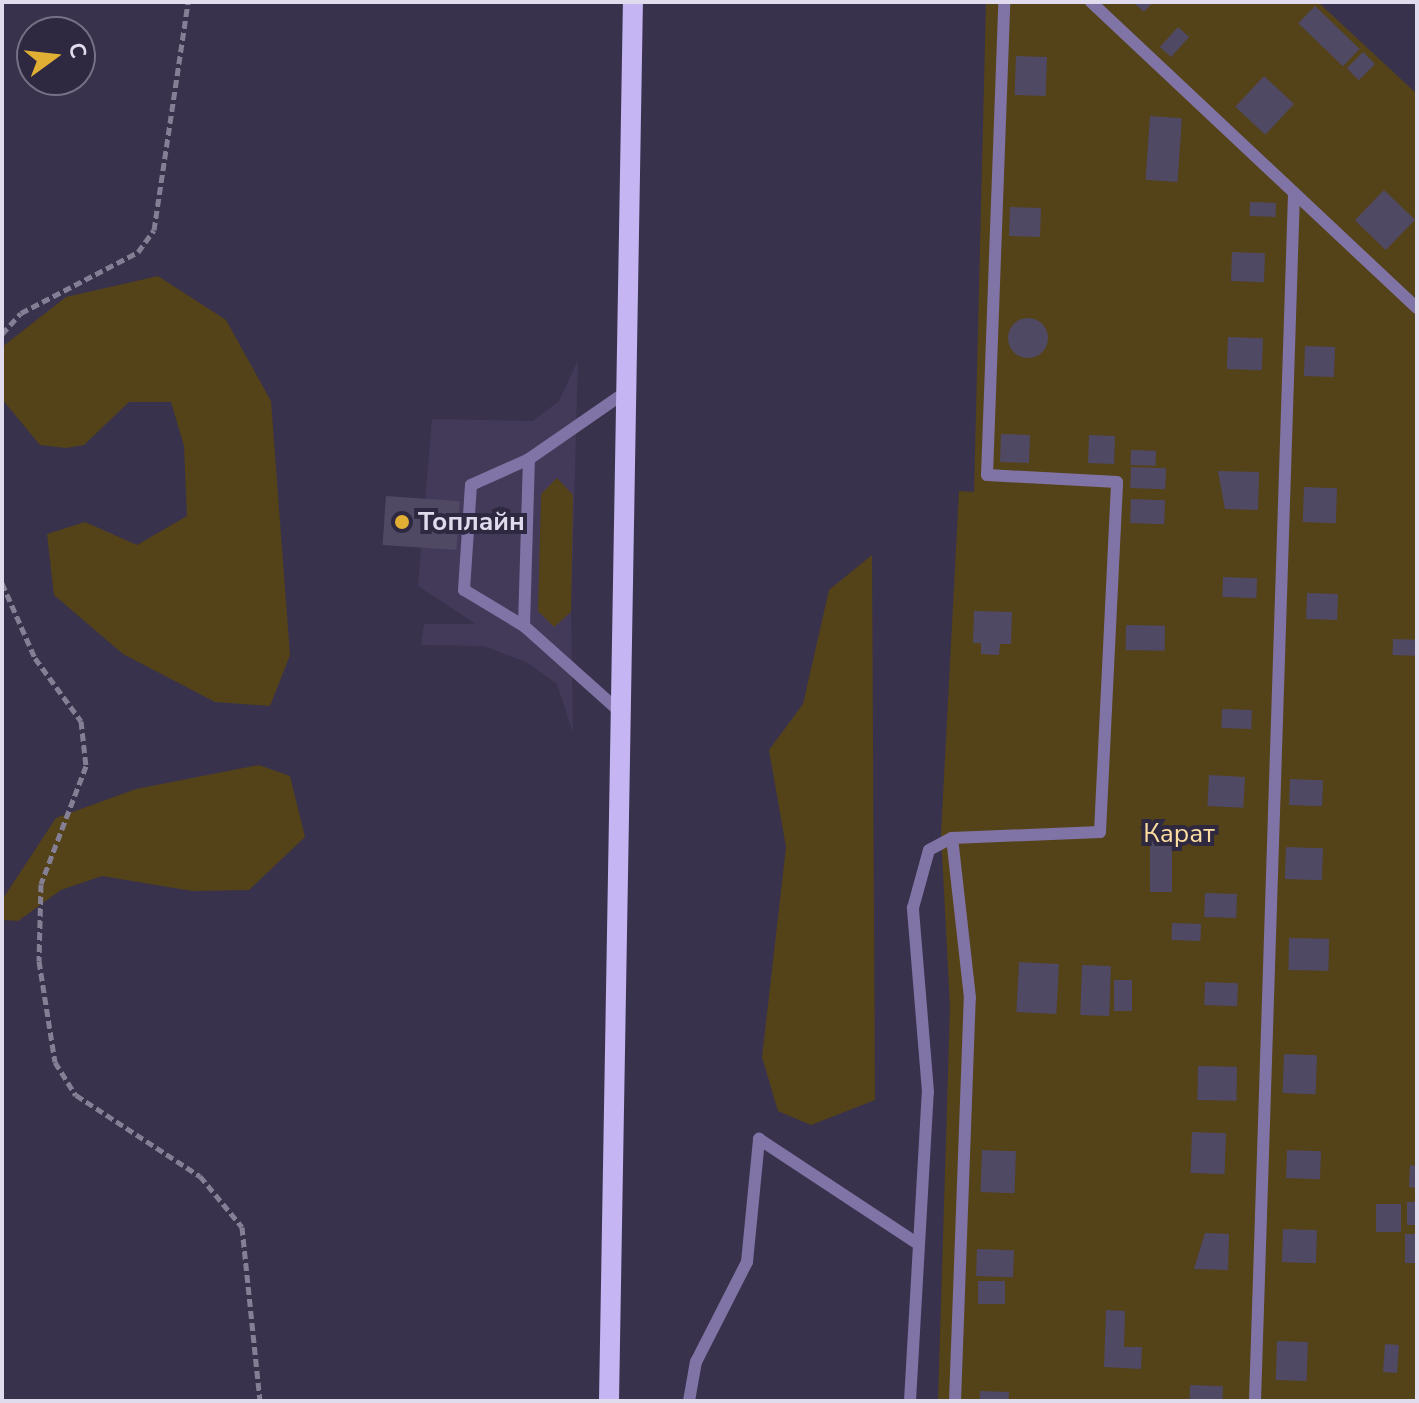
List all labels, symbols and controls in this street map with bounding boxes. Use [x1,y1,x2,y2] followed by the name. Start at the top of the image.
[16,16,96,96] north arrow
[61,39,94,61] text: С
[418,506,525,538] place label: Топлайн
[393,513,411,531] marker: Топлайн
[1143,818,1215,850] park label: Карат

